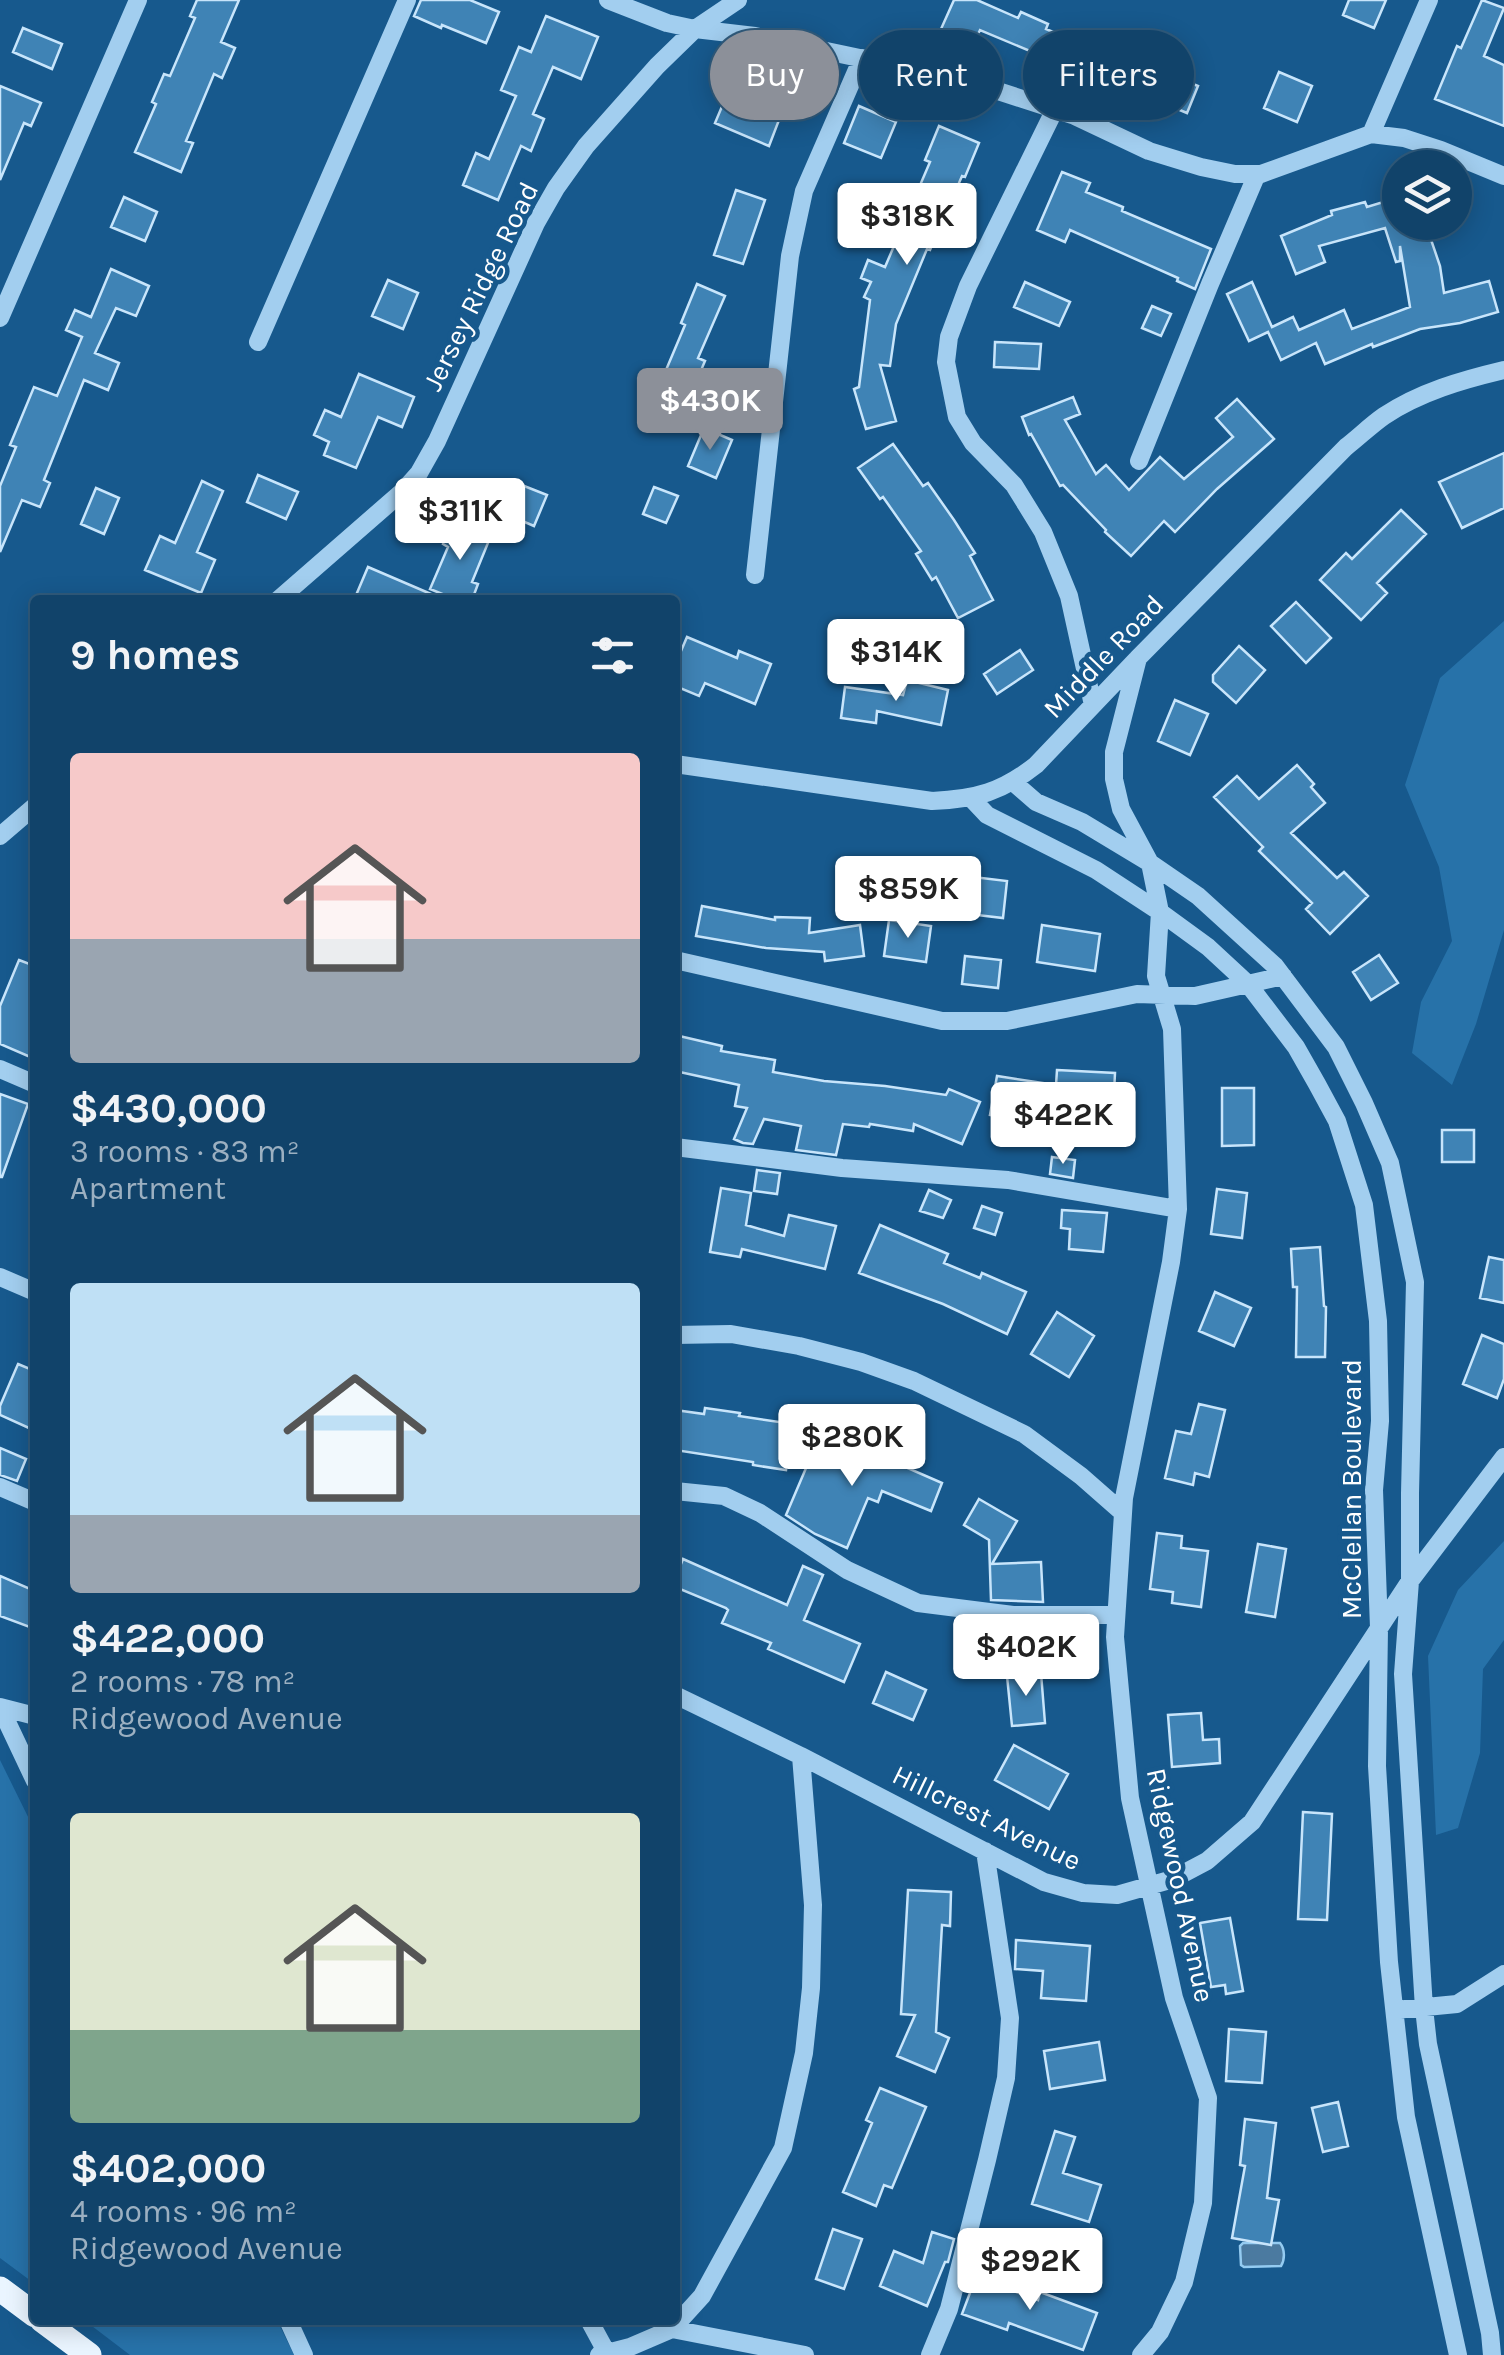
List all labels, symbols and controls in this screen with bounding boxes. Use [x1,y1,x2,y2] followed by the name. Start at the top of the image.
[710,30,839,120] chip: Buy
[859,30,1003,120] chip: Rent
[1023,30,1194,120] chip: Filters
[1382,150,1472,240] map controls
[1382,150,1472,240] button: layers
[416,177,545,396] street label: Jersey Ridge Road
[837,183,977,268] pin: $318K
[860,197,954,234] text: $318K
[640,368,780,453] pin: $430K
[659,382,761,419] text: $430K
[390,478,530,563] pin: $311K
[417,492,503,529] text: $311K
[1036,588,1170,725] street label: Middle Road
[826,619,966,704] pin: $314K
[585,628,640,683] icon: filters
[70,630,240,680] text: 9 homes
[849,633,943,670] text: $314K
[265,818,445,998] icon: home
[838,856,978,941] pin: $859K
[857,870,959,907] text: $859K
[993,1082,1133,1167] pin: $422K
[70,1083,267,1133] text: $430,000
[1013,1096,1113,1133] text: $422K
[70,1133,300,1170] text: 3 rooms · 83 m²
[70,1170,226,1207] text: Apartment
[265,1348,445,1528] icon: home
[1335,1359,1368,1619] street label: McClellan Boulevard
[782,1404,922,1489] pin: $280K
[800,1418,904,1455] text: $280K
[70,1613,265,1663] text: $422,000
[956,1614,1096,1699] pin: $402K
[975,1628,1077,1665] text: $402K
[70,1663,295,1700] text: 2 rooms · 78 m²
[70,1700,343,1737] text: Ridgewood Avenue
[887,1758,1086,1877] street label: Hillcrest Avenue
[1140,1765,1221,2005] street label: Ridgewood Avenue
[265,1878,445,2058] icon: home
[70,2143,266,2193] text: $402,000
[70,2193,297,2230] text: 4 rooms · 96 m²
[960,2228,1100,2313] pin: $292K
[70,2230,343,2267] text: Ridgewood Avenue
[979,2242,1081,2279] text: $292K

